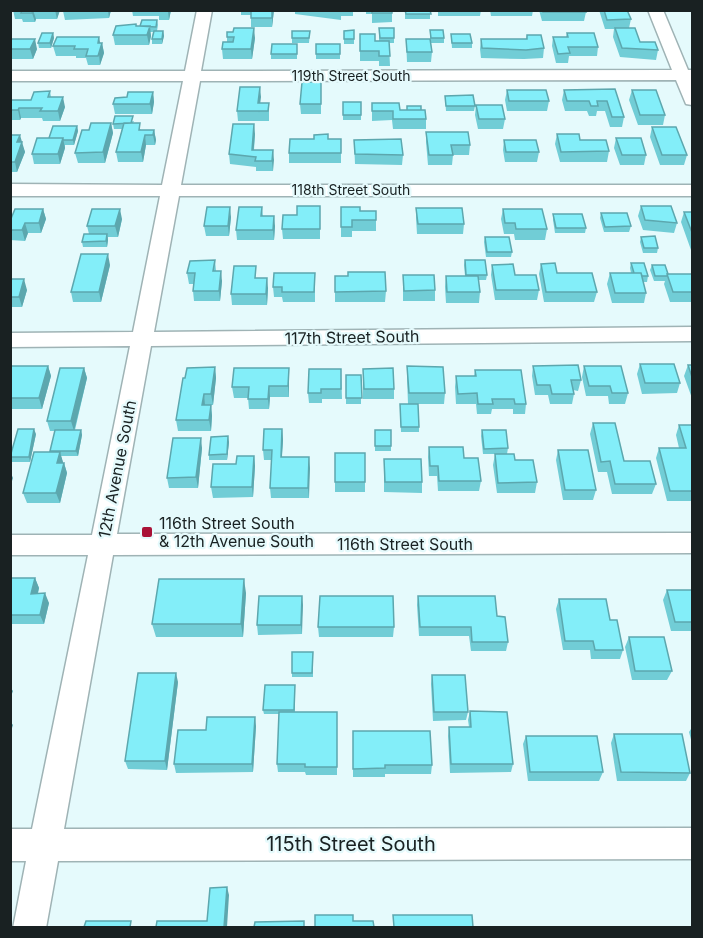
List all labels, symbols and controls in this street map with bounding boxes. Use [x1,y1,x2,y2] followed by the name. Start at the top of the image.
[291,67,411,84] street label: 119th Street South
[292,181,410,198] street label: 118th Street South
[284,326,420,348] street label: 117th Street South
[94,398,140,540] street label: 12th Avenue South
[159,513,314,551] place label: 116th Street South & 12th Avenue South
[140,525,154,539] marker: 116th Street South & 12th Avenue South
[337,534,473,554] street label: 116th Street South
[266,832,436,856] street label: 115th Street South

